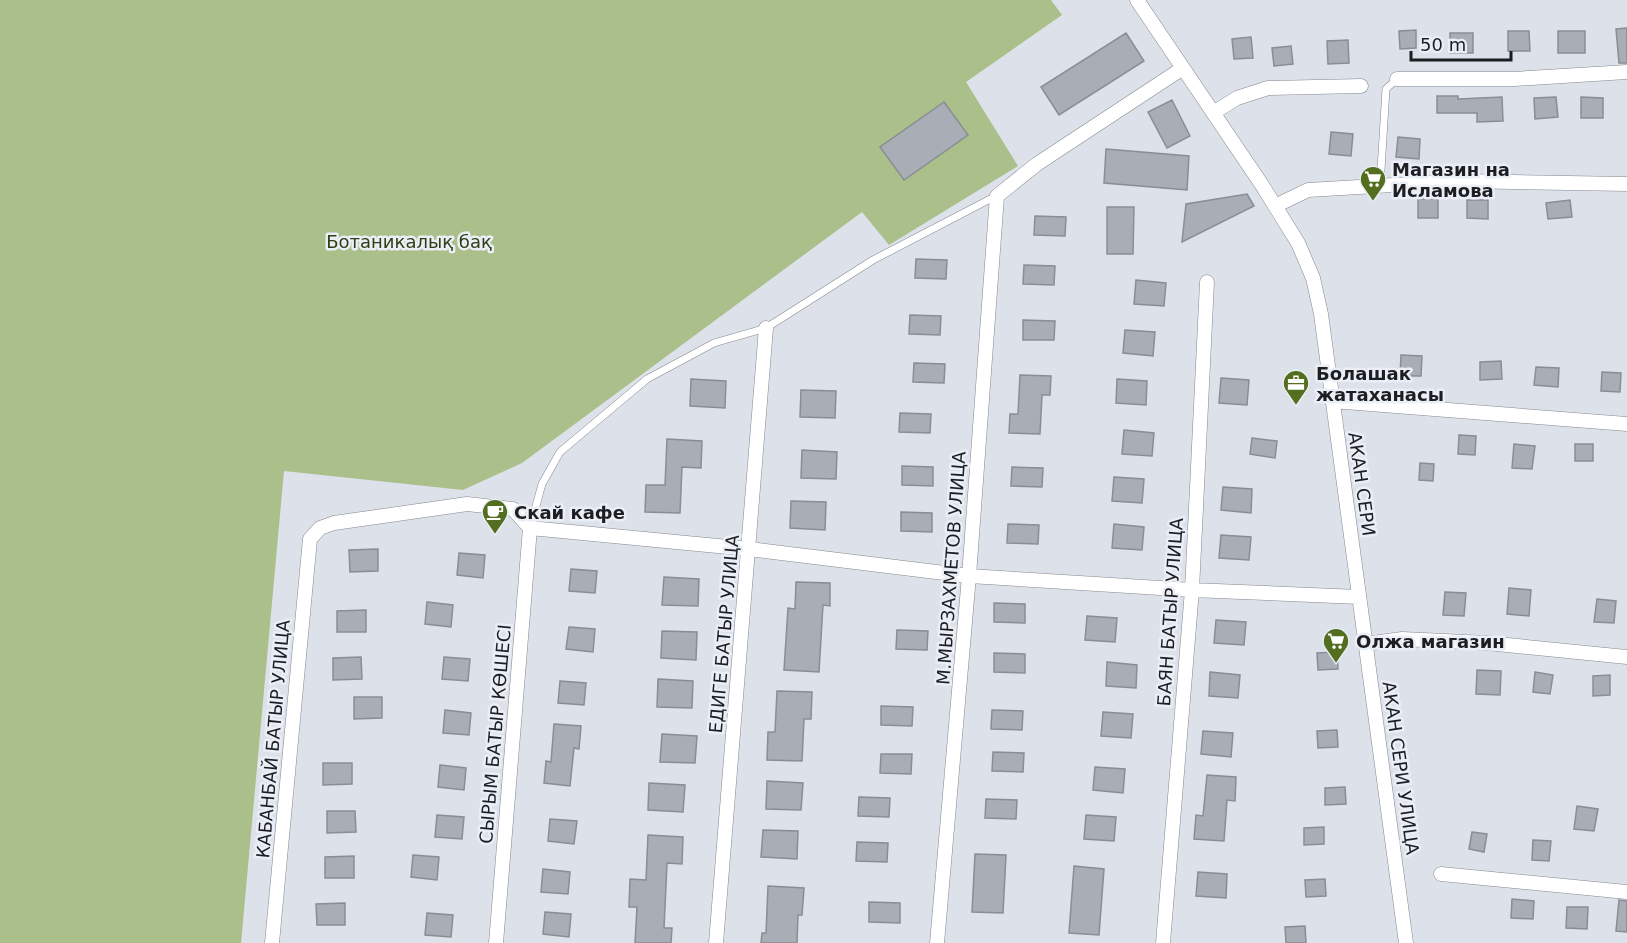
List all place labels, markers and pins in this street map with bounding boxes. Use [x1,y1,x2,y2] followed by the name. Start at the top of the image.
[1392,159,1510,201] place label: Магазин на Исламова
[1358,164,1388,202] supermarket icon: Магазин на Исламова
[1316,363,1444,405] place label: Болашак жатаханасы
[1281,368,1311,406] office icon: Болашак жатаханасы
[480,497,510,535] cafe icon: Скай кафе
[514,502,625,523] place label: Скай кафе
[1321,626,1351,664] supermarket icon: Олжа магазин
[1356,631,1505,652] place label: Олжа магазин

